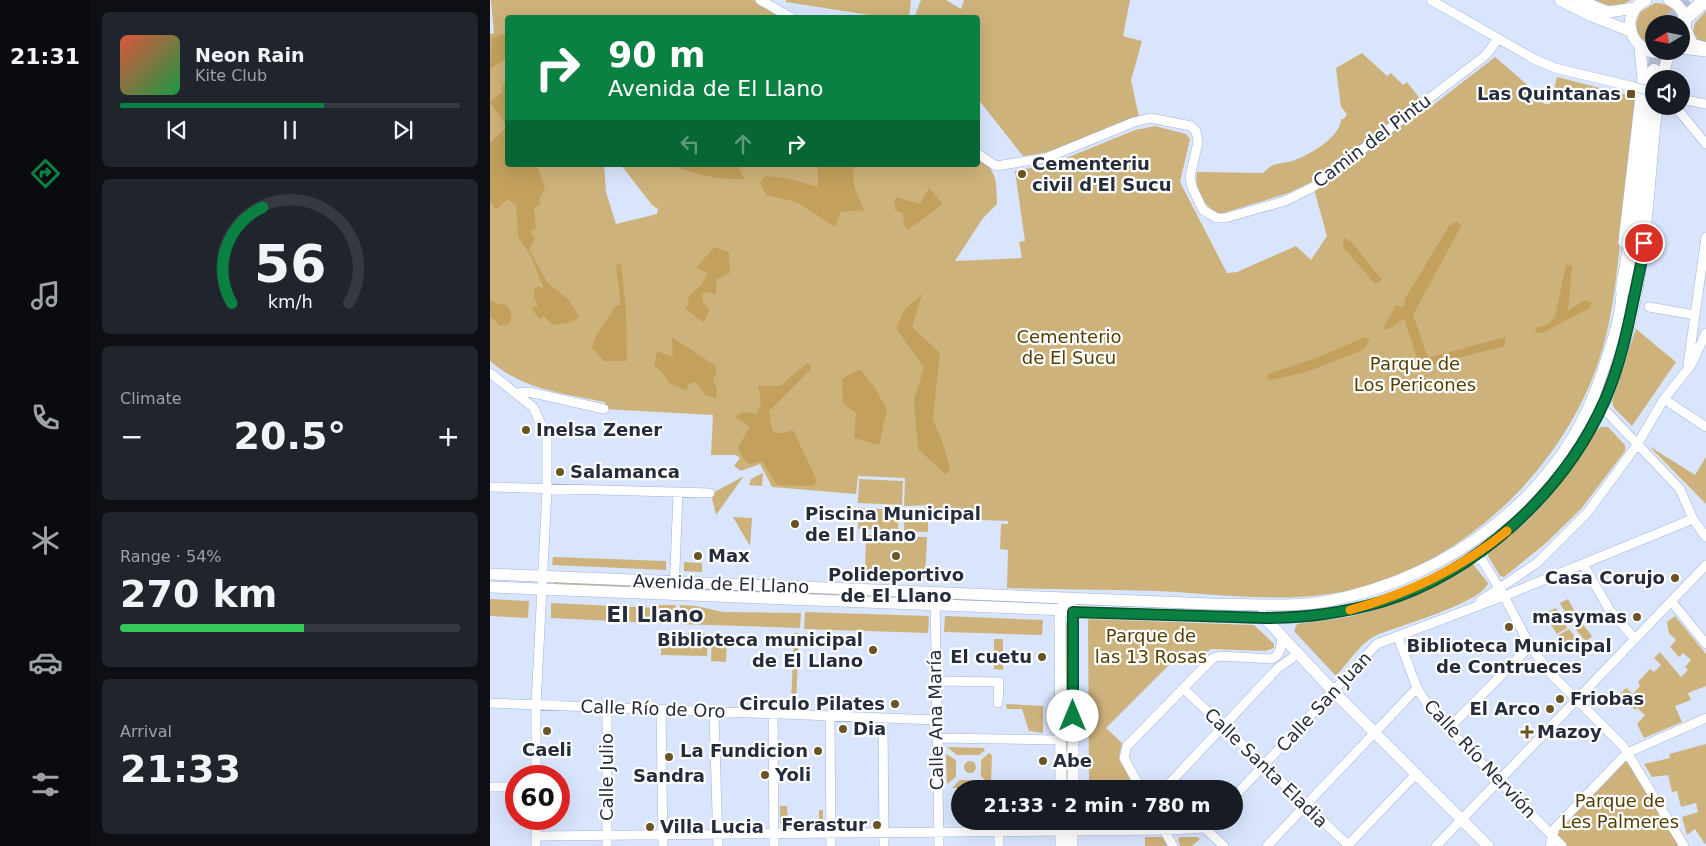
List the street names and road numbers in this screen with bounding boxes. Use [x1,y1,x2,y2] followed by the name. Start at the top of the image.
[1309,90,1435,192] street label: Camin del Pintu
[633,570,810,597] street label: Avenida de El Llano
[1272,647,1375,756] street label: Calle San Juan
[924,649,947,791] street label: Calle Ana María
[580,695,726,722] street label: Calle Río de Oro
[1420,695,1541,822] street label: Calle Río Nervión
[1200,703,1332,832] street label: Calle Santa Eladia
[596,733,617,821] street label: Calle Julio

